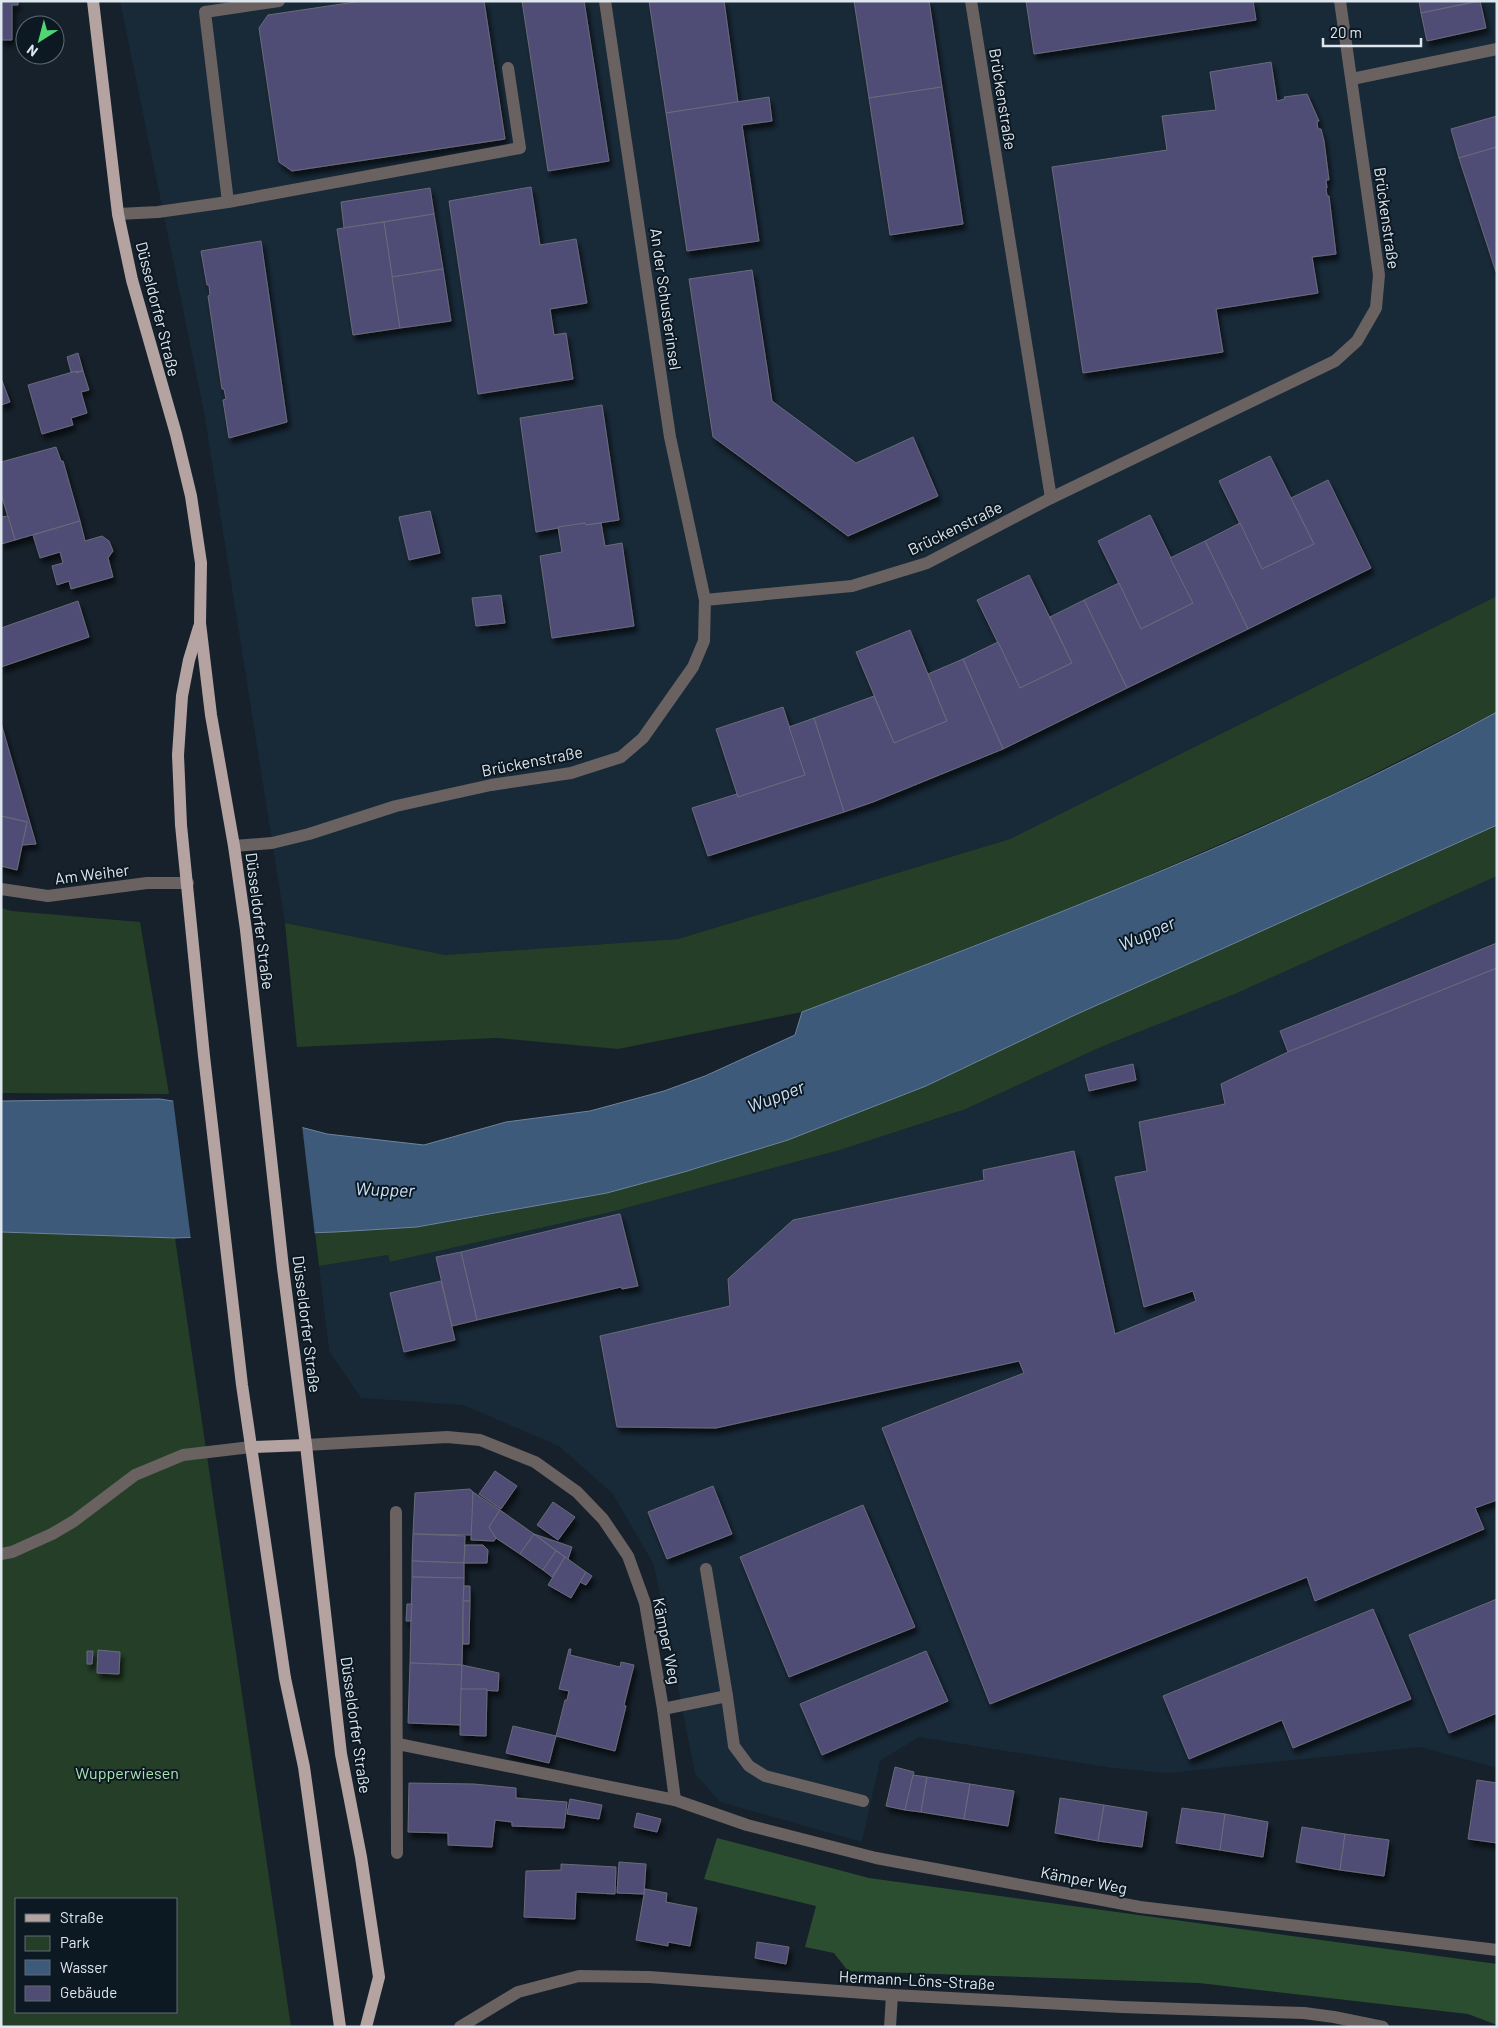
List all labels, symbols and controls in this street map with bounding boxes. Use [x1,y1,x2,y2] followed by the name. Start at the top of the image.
[15,15,65,65] north arrow
[1323,15,1420,47] scale bar
[1330,23,1362,41] text: 20 m
[23,41,41,61] text: N
[986,47,1021,151] street label: Brückenstraße
[1371,166,1404,270] street label: Brückenstraße
[647,227,686,371] street label: An der Schusterinsel
[133,240,184,378] street label: Düsseldorfer Straße
[905,497,1005,559] street label: Brückenstraße
[480,741,584,780] street label: Brückenstraße
[243,851,278,991] street label: Düsseldorfer Straße
[54,859,130,887] street label: Am Weiher
[1115,911,1179,955] water label: Wupper
[744,1075,808,1117] water label: Wupper
[355,1177,416,1201] water label: Wupper
[290,1254,325,1394] street label: Düsseldorfer Straße
[650,1596,685,1686] street label: Kämper Weg
[337,1655,376,1795] street label: Düsseldorfer Straße
[75,1763,179,1782] park label: Wupperwiesen
[1039,1862,1129,1897] street label: Kämper Weg
[15,1898,178,2013] legend
[60,1908,104,1926] text: Straße
[60,1933,90,1951] text: Park
[60,1958,108,1976] text: Wasser
[838,1966,996,1993] street label: Hermann-Löns-Straße
[60,1983,117,2001] text: Gebäude

